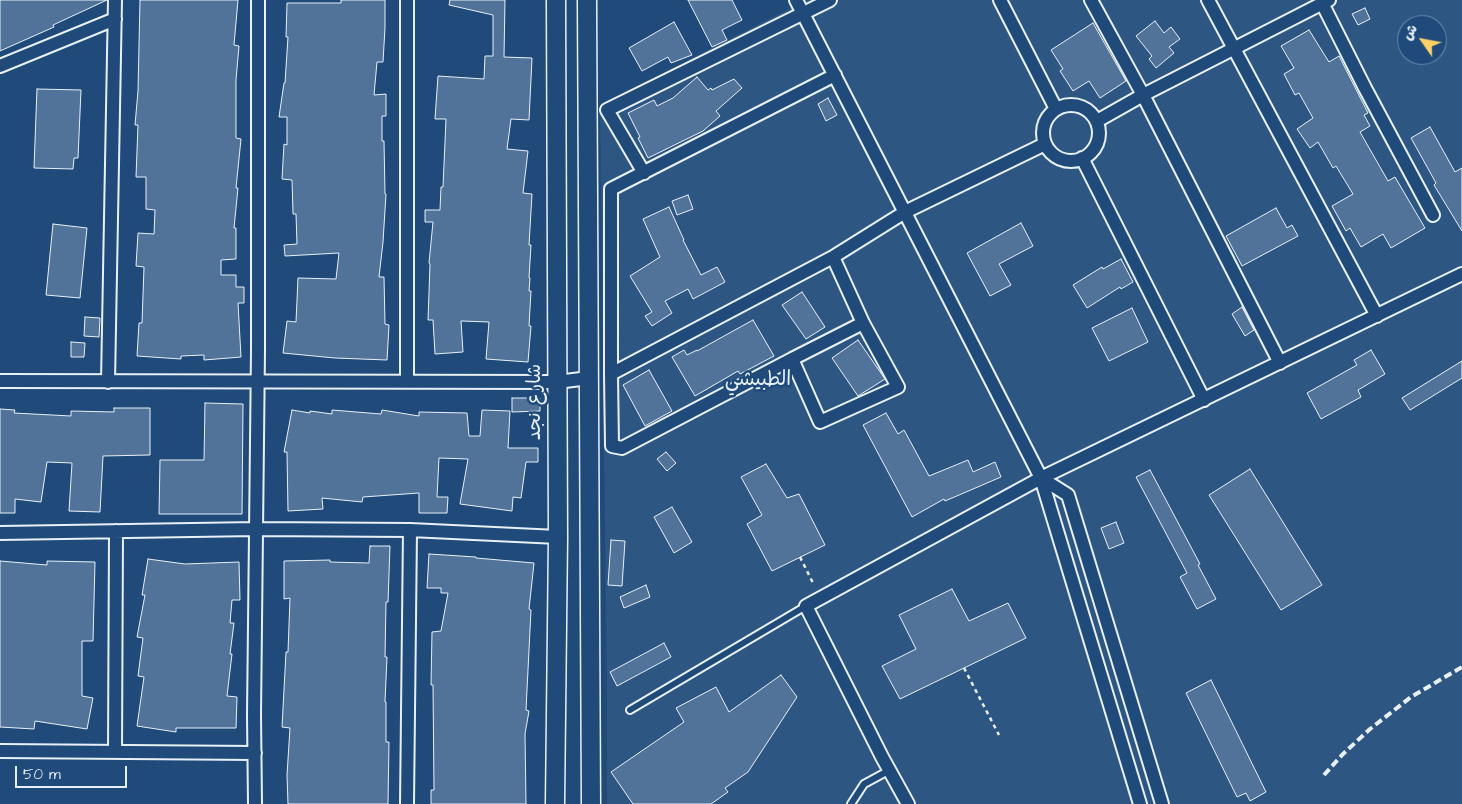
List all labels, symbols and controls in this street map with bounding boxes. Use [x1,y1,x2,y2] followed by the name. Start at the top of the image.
[1397,15,1447,65] north arrow
[1398,20,1423,44] text: ش
[525,364,547,440] street label: شارع نجد
[725,369,791,393] district label: الطبيشي
[18,756,130,788] scale bar
[23,764,61,785] text: 50 m

